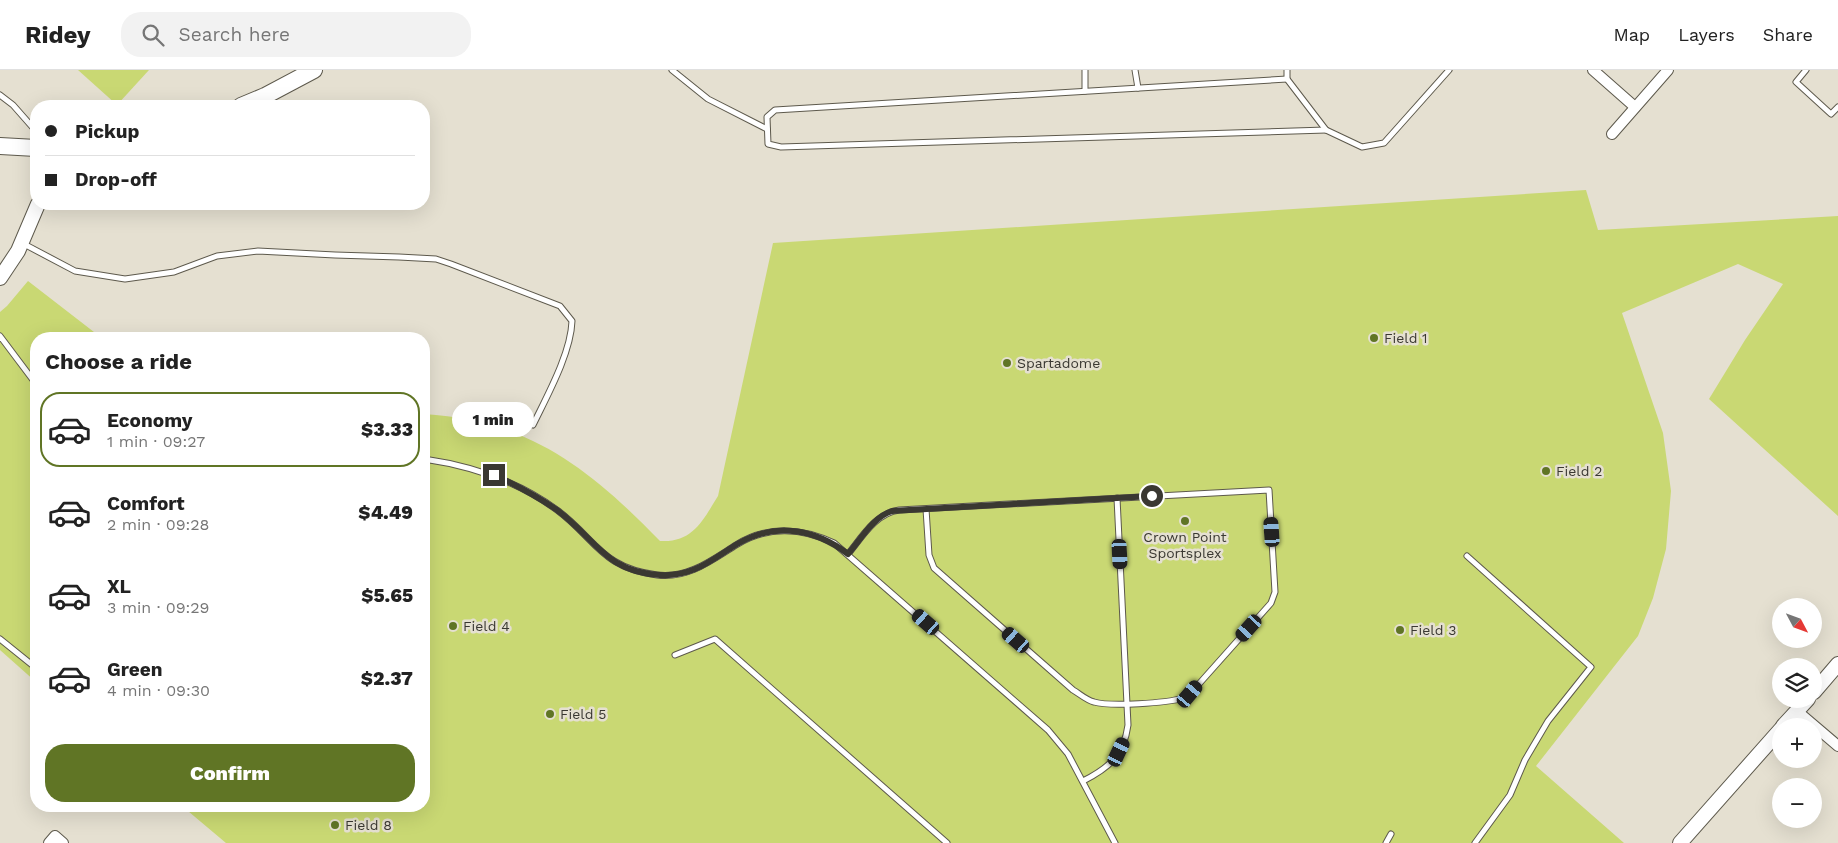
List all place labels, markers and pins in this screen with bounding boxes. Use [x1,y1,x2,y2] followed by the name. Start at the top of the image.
[1384,330,1427,346] place label: Field 1
[1368,332,1380,344] marker: Field 1
[1017,355,1100,371] place label: Spartadome
[1001,357,1013,369] marker: Spartadome
[1556,463,1602,479] place label: Field 2
[1540,465,1552,477] marker: Field 2
[1179,515,1191,527] marker: Crown Point Sportsplex
[1143,529,1227,561] place label: Crown Point Sportsplex
[463,618,510,634] place label: Field 4
[447,620,459,632] marker: Field 4
[1410,622,1456,638] place label: Field 3
[1394,624,1406,636] marker: Field 3
[560,706,606,722] place label: Field 5
[544,708,556,720] marker: Field 5
[345,817,392,833] place label: Field 8
[329,819,341,831] marker: Field 8

